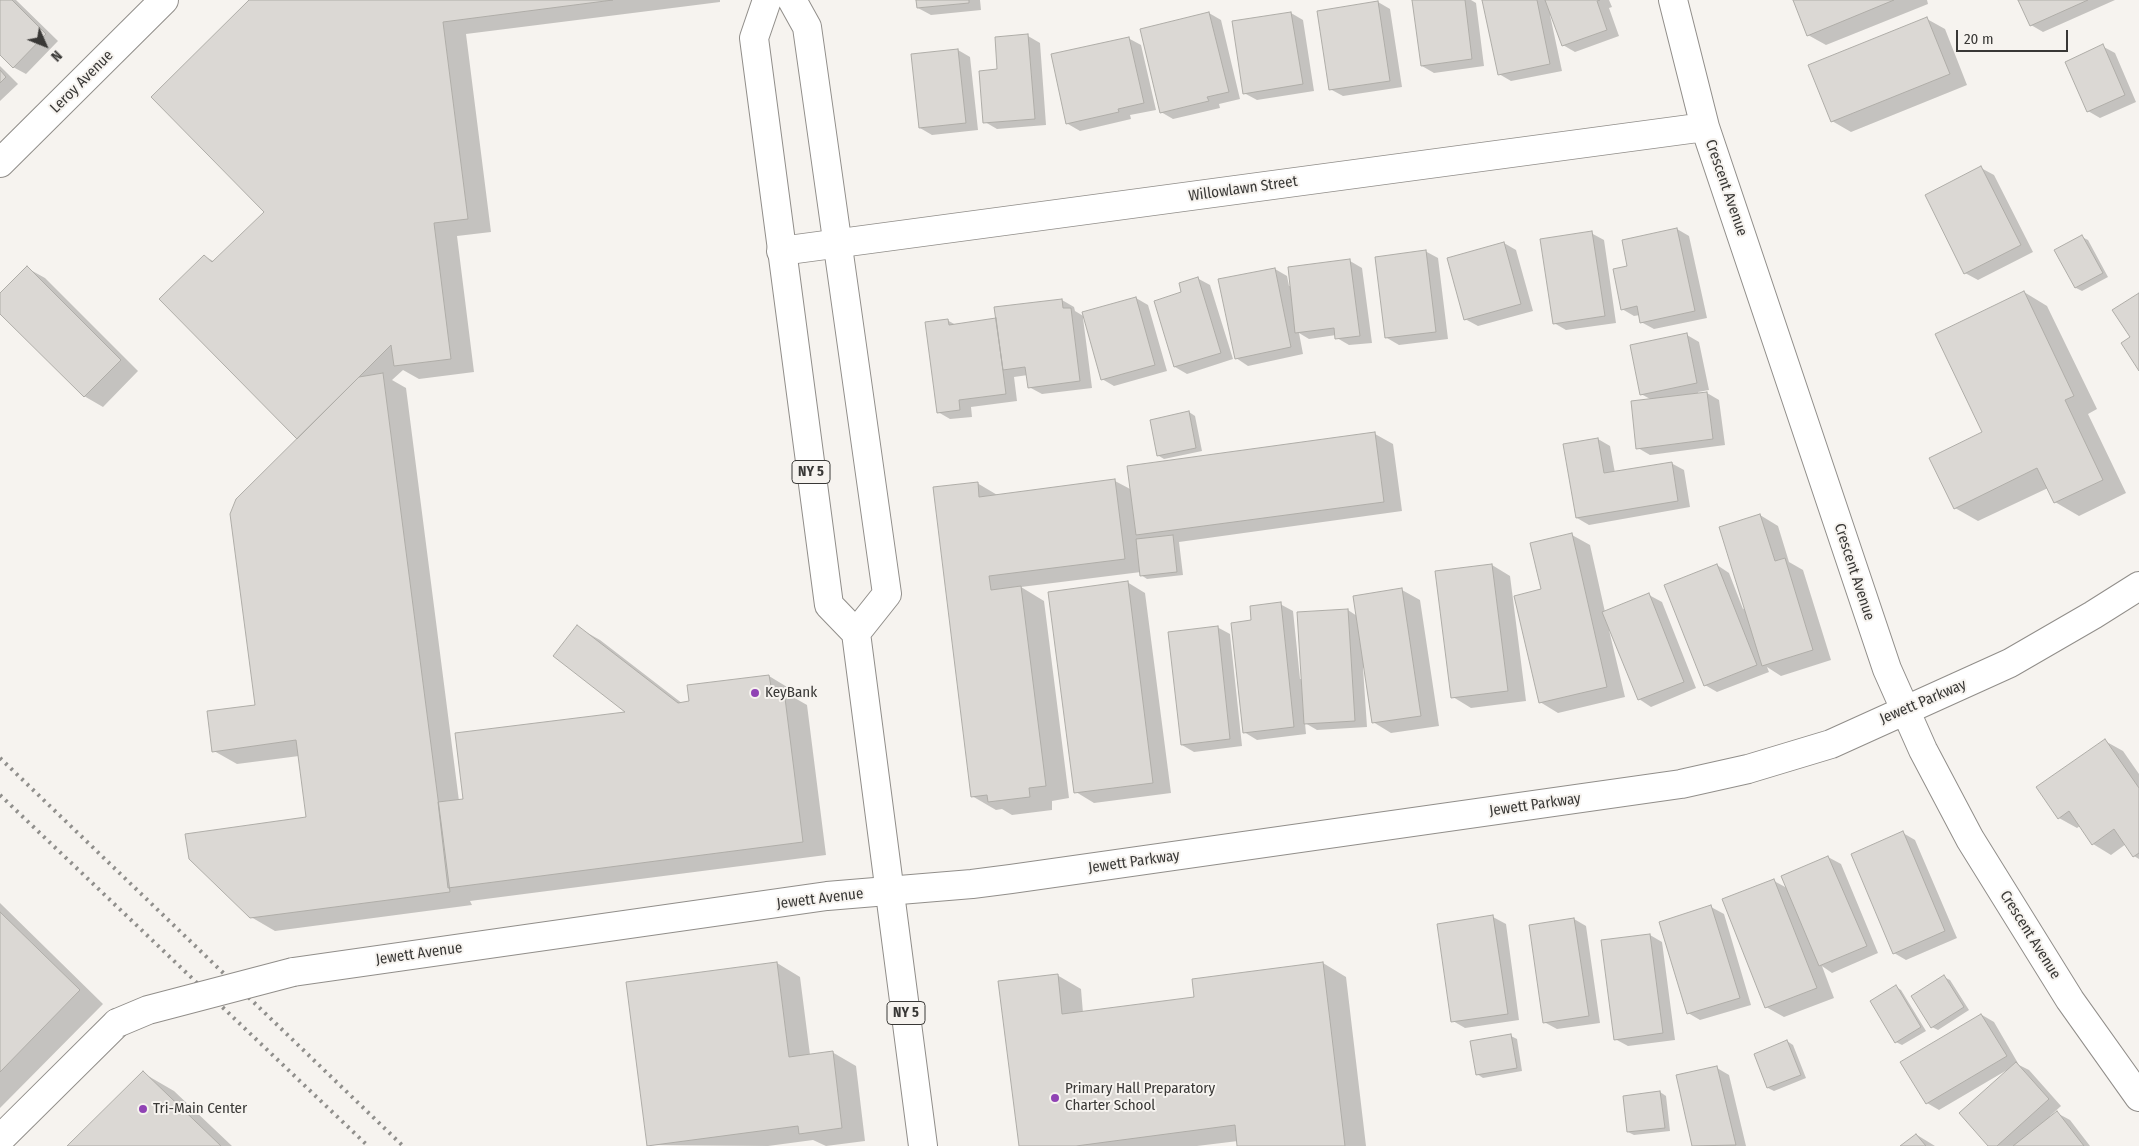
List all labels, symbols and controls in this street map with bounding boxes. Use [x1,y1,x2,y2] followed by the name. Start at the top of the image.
[20,20,70,70] north arrow
[1959,20,2072,52] scale bar
[1964,30,1994,48] text: 20 m
[47,47,117,117] street label: Leroy Avenue
[47,47,65,65] text: N
[1701,137,1751,239] street label: Crescent Avenue
[1187,172,1299,206] street label: Willowlawn Street
[792,461,830,484] road number: NY 5
[1830,521,1878,623] street label: Crescent Avenue
[1877,676,1969,728] street label: Jewett Parkway
[765,684,817,702] place label: KeyBank
[749,687,761,699] marker: KeyBank
[1488,790,1582,820] street label: Jewett Parkway
[1087,847,1181,877] street label: Jewett Parkway
[776,885,864,913] street label: Jewett Avenue
[1996,887,2064,983] street label: Crescent Avenue
[375,939,463,969] street label: Jewett Avenue
[887,1001,925,1024] road number: NY 5
[1065,1080,1215,1115] place label: Primary Hall Preparatory Charter School
[1049,1092,1061,1104] marker: Primary Hall Preparatory Charter School
[153,1100,247,1118] place label: Tri-Main Center
[137,1103,149,1115] marker: Tri-Main Center

